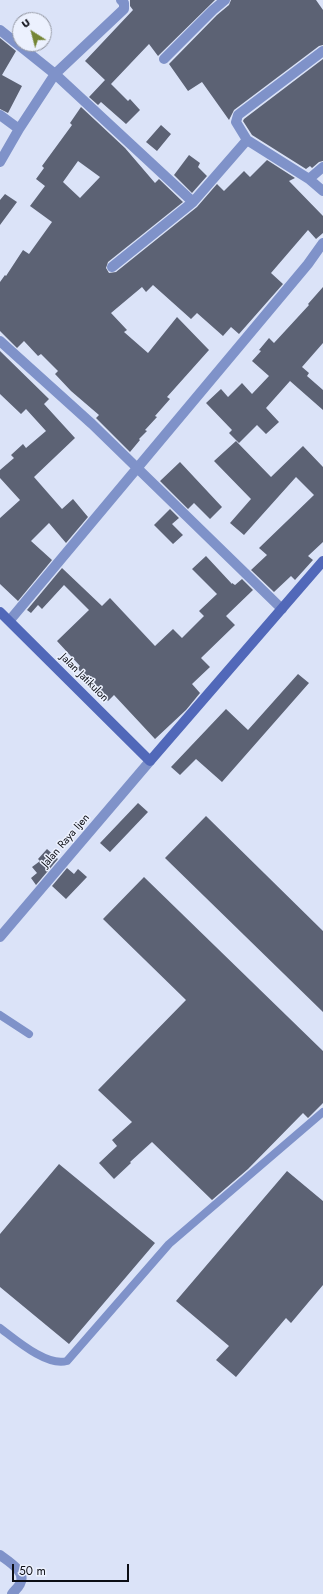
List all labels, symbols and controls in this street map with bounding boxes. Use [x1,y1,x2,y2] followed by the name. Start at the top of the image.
[12,12,52,52] north arrow
[18,14,33,32] text: U
[57,651,111,705] street label: Jalan Jatikulon
[39,812,93,870] street label: Jalan Raya Ijen
[14,1556,131,1582] scale bar
[19,1562,46,1580] text: 50 m

